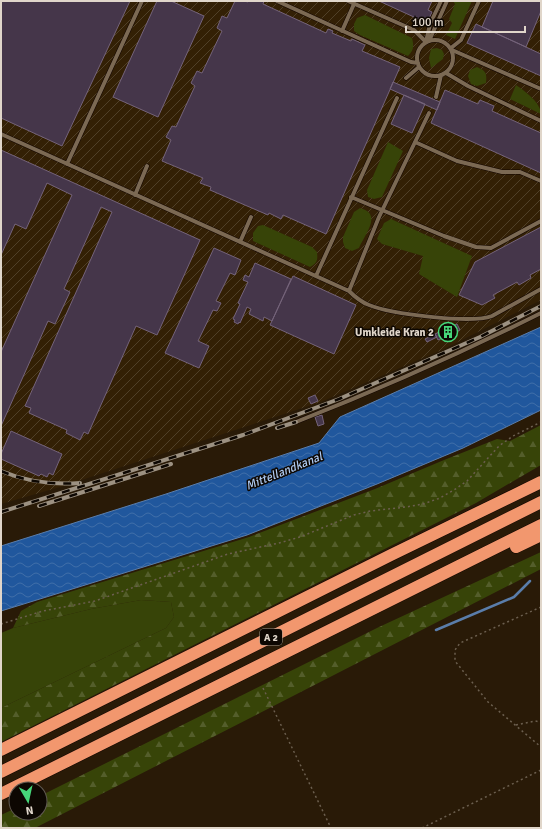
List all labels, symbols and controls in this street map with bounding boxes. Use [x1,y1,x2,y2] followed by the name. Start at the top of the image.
[406,8,525,34] scale bar
[412,15,444,30] text: 100 m
[437,321,459,343] building icon: Umkleide Kran 2
[355,326,434,339] place label: Umkleide Kran 2
[244,449,326,494] water label: Mittellandkanal
[260,629,282,645] road number: A 2
[8,781,48,821] north arrow
[25,803,34,817] text: N

